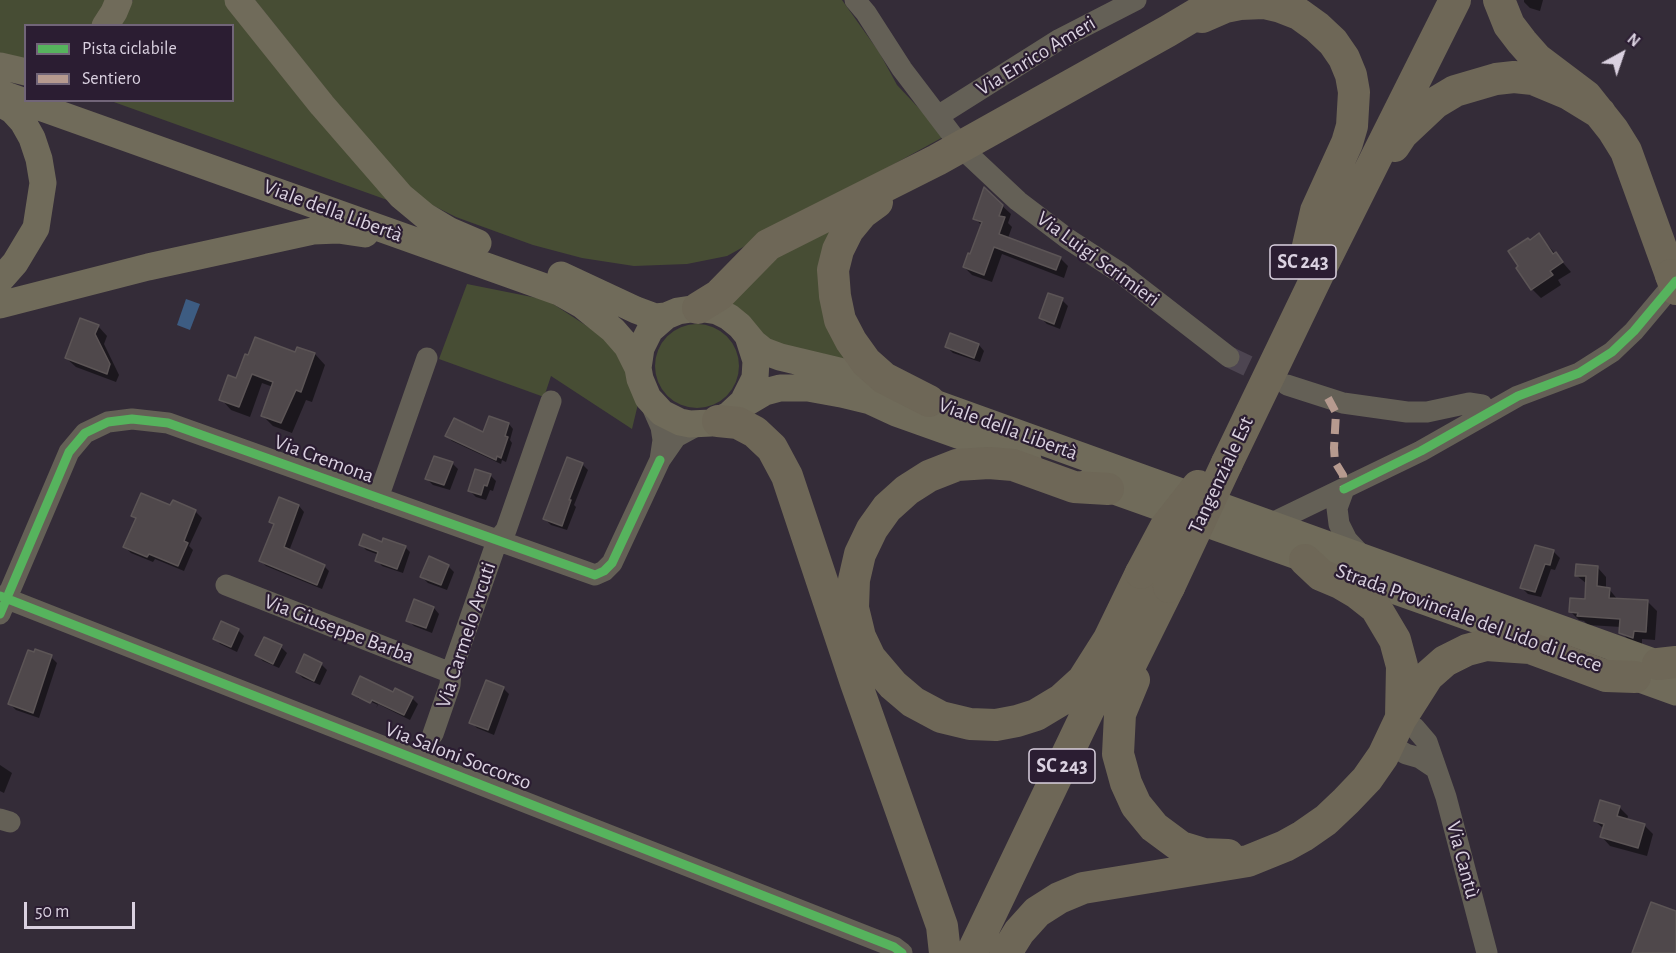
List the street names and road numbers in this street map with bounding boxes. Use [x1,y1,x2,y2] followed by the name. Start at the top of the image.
[972,11,1100,101] street label: Via Enrico Ameri
[260,174,406,248] street label: Viale della Libertà
[1032,206,1164,312] street label: Via Luigi Scrimieri
[1270,245,1336,279] road number: SC 243
[935,392,1081,466] street label: Viale della Libertà
[1183,412,1259,538] street label: Tangenziale Est
[271,429,377,489] street label: Via Cremona
[1332,558,1606,678] street label: Strada Provinciale del Lido di Lecce
[431,559,501,711] street label: Via Carmelo Arcuti
[260,589,418,669] street label: Via Giuseppe Barba
[381,716,535,796] street label: Via Saloni Soccorso
[1029,749,1095,783] road number: SC 243
[1441,819,1485,901] street label: Via Cantù

